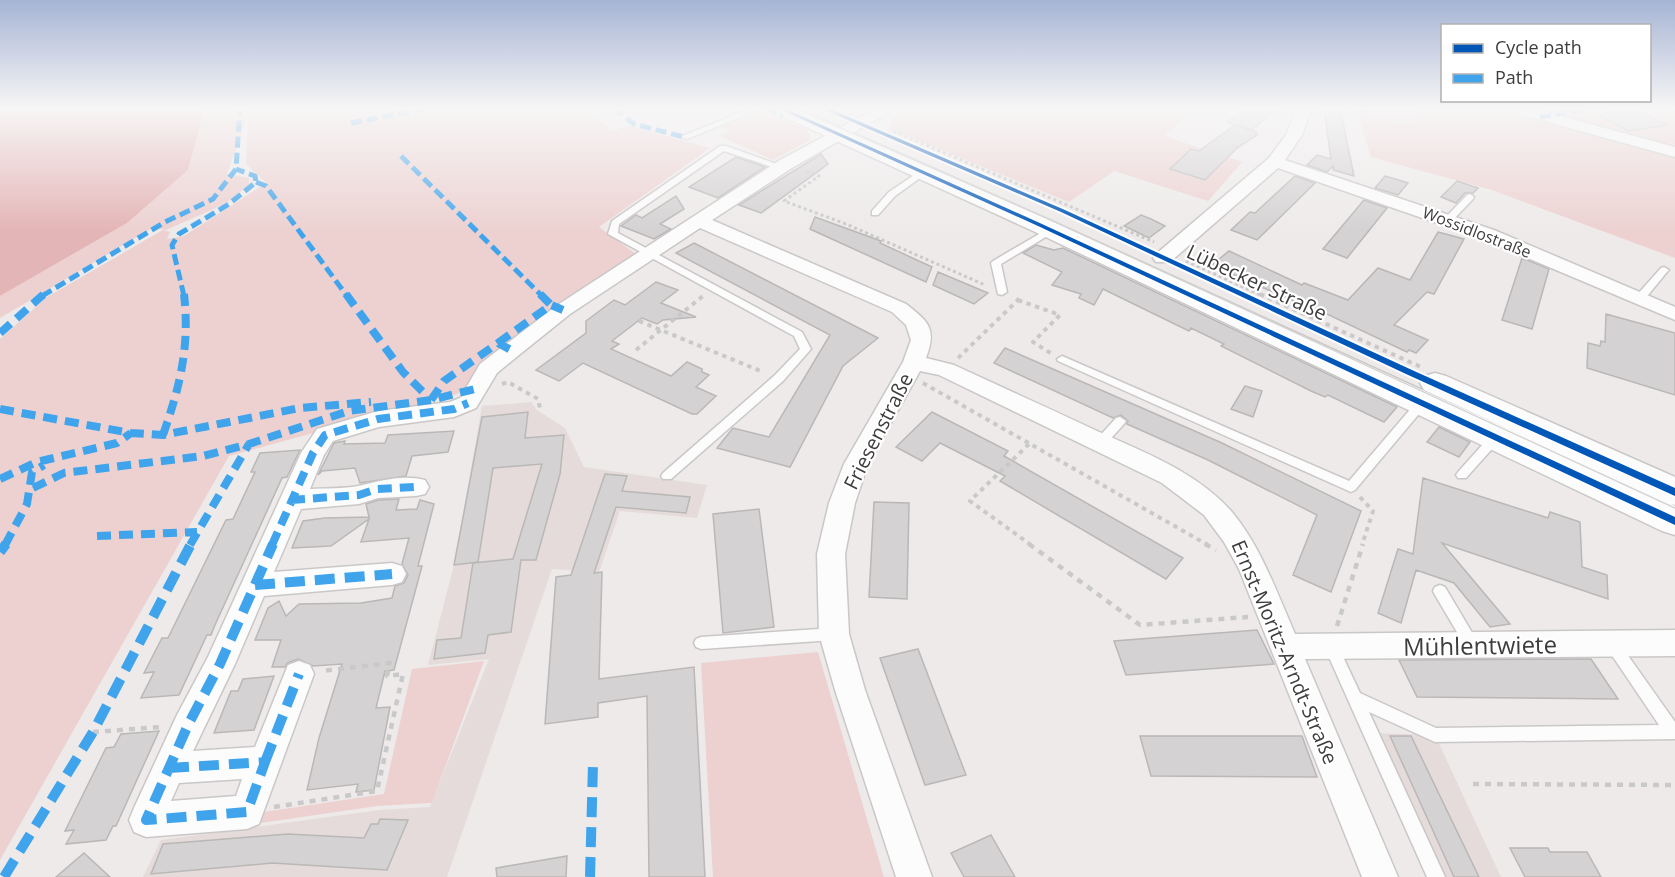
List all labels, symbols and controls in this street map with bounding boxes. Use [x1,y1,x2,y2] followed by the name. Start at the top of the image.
[1441,24,1651,102] legend
[1495,35,1582,59] text: Cycle path
[1495,65,1533,89] text: Path
[1419,201,1535,263] street label: Wossidlostraße
[1182,238,1332,326] street label: Lübecker Straße
[837,368,919,494] street label: Friesenstraße
[1226,536,1344,768] street label: Ernst-Moritz-Arndt-Straße
[1403,627,1557,663] street label: Mühlentwiete

